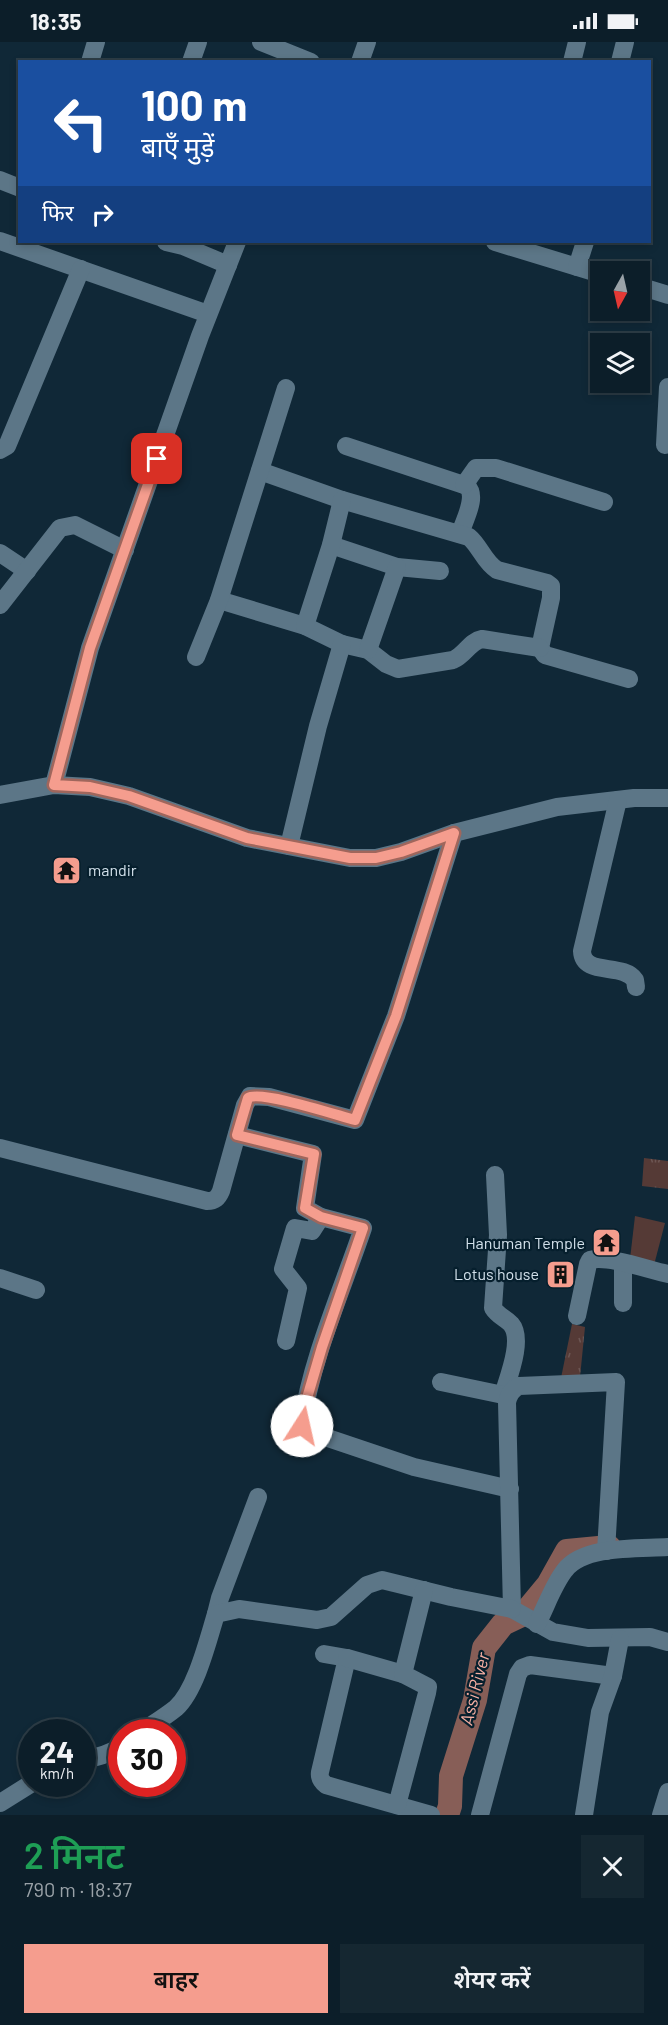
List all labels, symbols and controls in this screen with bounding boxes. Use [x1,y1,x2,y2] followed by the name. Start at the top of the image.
[30,8,81,34] text: 18:35
[141,79,247,129] text: 100 m
[42,84,120,162] icon: left
[141,130,214,162] text: बाएँ मुड़ें
[86,198,119,231] icon: right
[42,199,74,225] text: फिर
[590,261,650,321] north arrow
[590,261,650,393] map controls
[590,333,650,393] button: layers
[131,433,182,484] pin
[140,442,173,475] icon: arrive
[51,854,83,886] temple icon: mandir
[88,860,137,879] place label: mandir
[590,1227,622,1259] temple icon: Hanuman Temple
[465,1233,585,1252] place label: Hanuman Temple
[544,1258,576,1290] building icon: Lotus house
[454,1264,539,1283] place label: Lotus house
[270,1394,334,1458] position arrow
[454,1650,494,1727] water label: Assi River
[108,1719,186,1797] speed limit sign: 30
[40,1733,74,1769] text: 24
[40,1764,74,1782] text: km/h
[24,1833,124,1876] text: 2 मिनट
[581,1835,644,1898] button: close
[24,1877,132,1901] text: 790 m · 18:37
[24,1944,328,2013] button: बाहर
[340,1944,644,2013] button: शेयर करें

